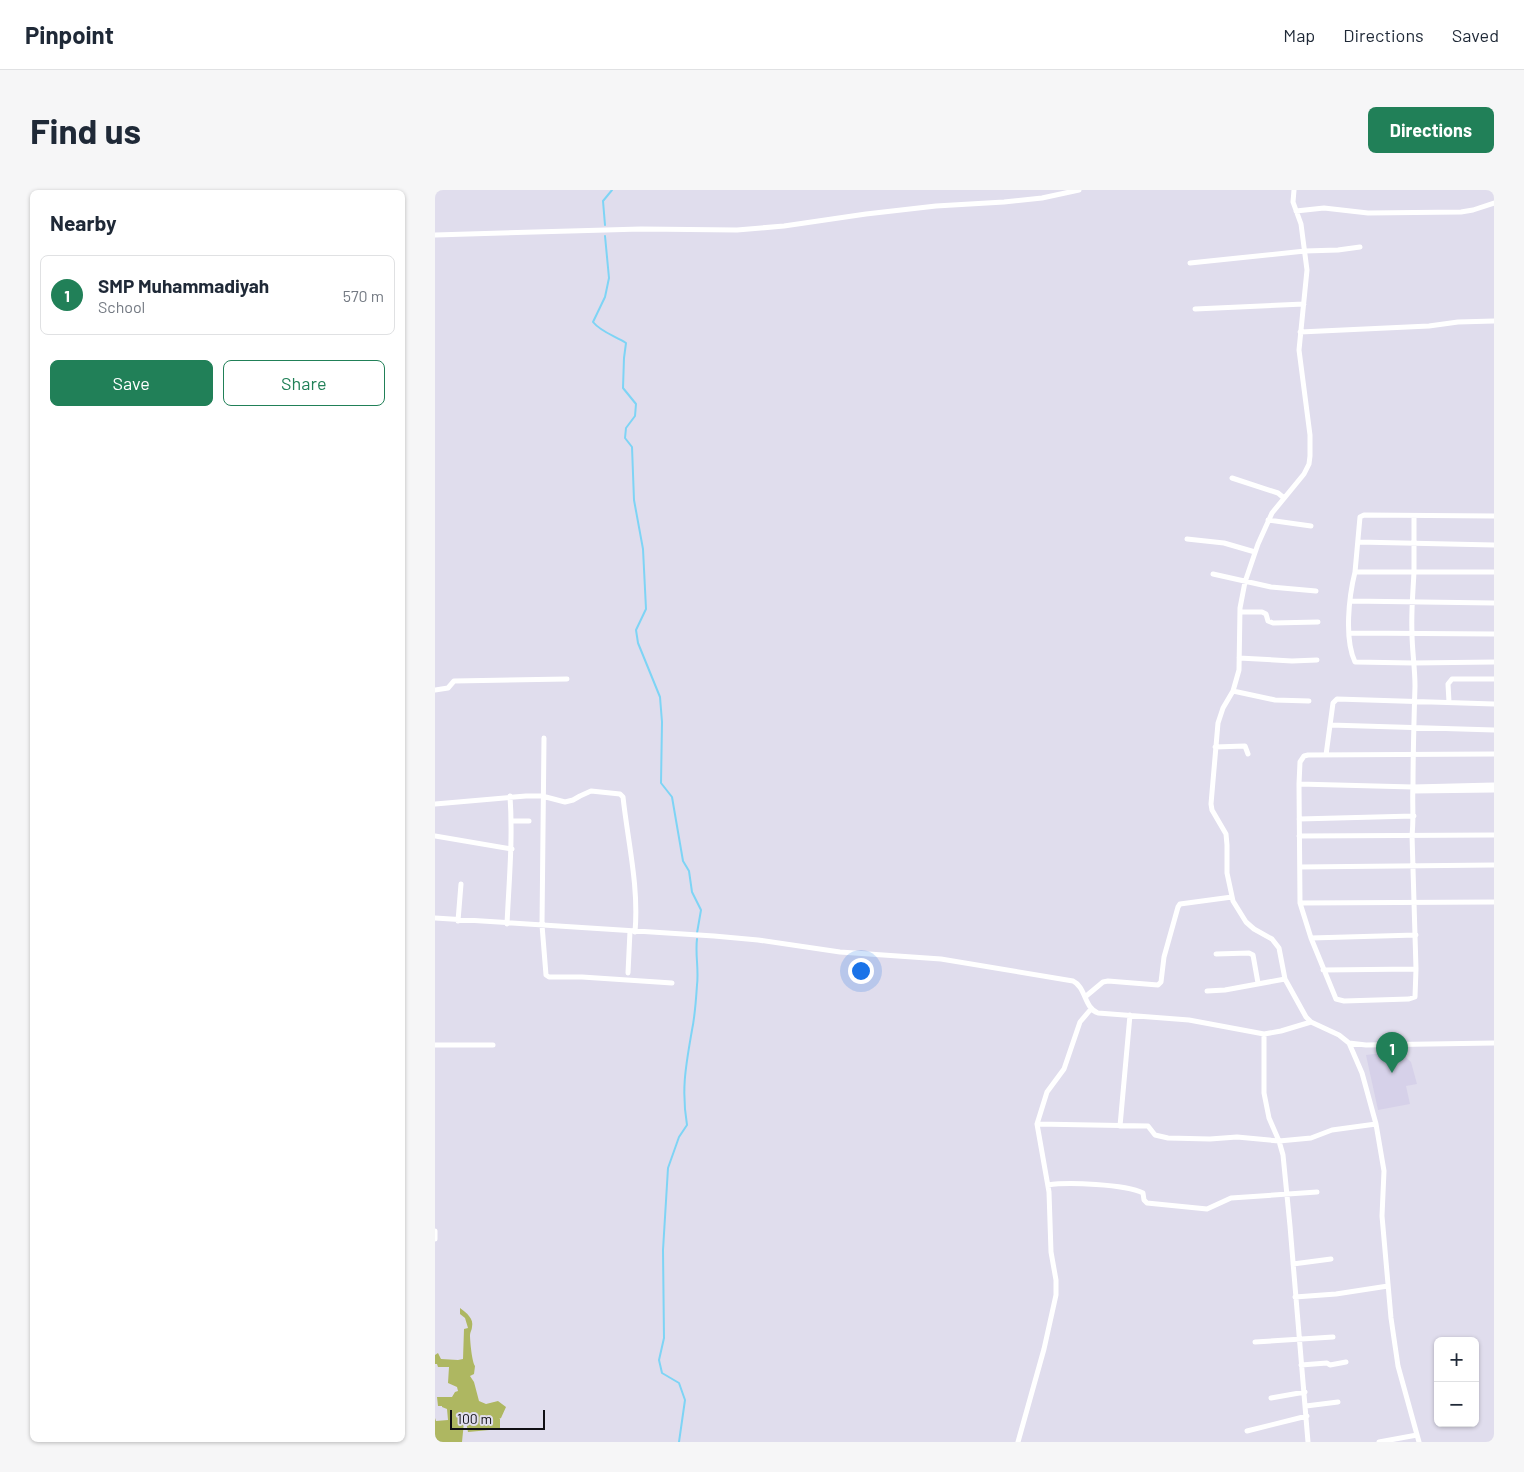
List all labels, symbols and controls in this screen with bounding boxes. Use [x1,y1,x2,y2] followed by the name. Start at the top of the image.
[25,20,114,49] text: Pinpoint
[1283,24,1315,46] text: Map
[1343,24,1424,46] text: Directions
[1452,24,1499,46] text: Saved
[1368,107,1494,153] button: Directions
[30,109,141,151] text: Find us
[50,210,116,235] text: Nearby
[98,274,269,297] text: SMP Muhammadiyah
[64,286,70,305] text: 1
[343,286,384,305] text: 570 m
[98,297,145,316] text: School
[50,360,213,406] button: Save
[223,360,385,406] button: Share
[848,958,874,984] your location
[1376,1032,1408,1073] pin: 1
[1434,1337,1479,1427] map controls
[1434,1337,1479,1382] button: +
[1434,1382,1479,1427] button: −
[450,1407,545,1430] scale bar
[457,1410,492,1427] text: 100 m

